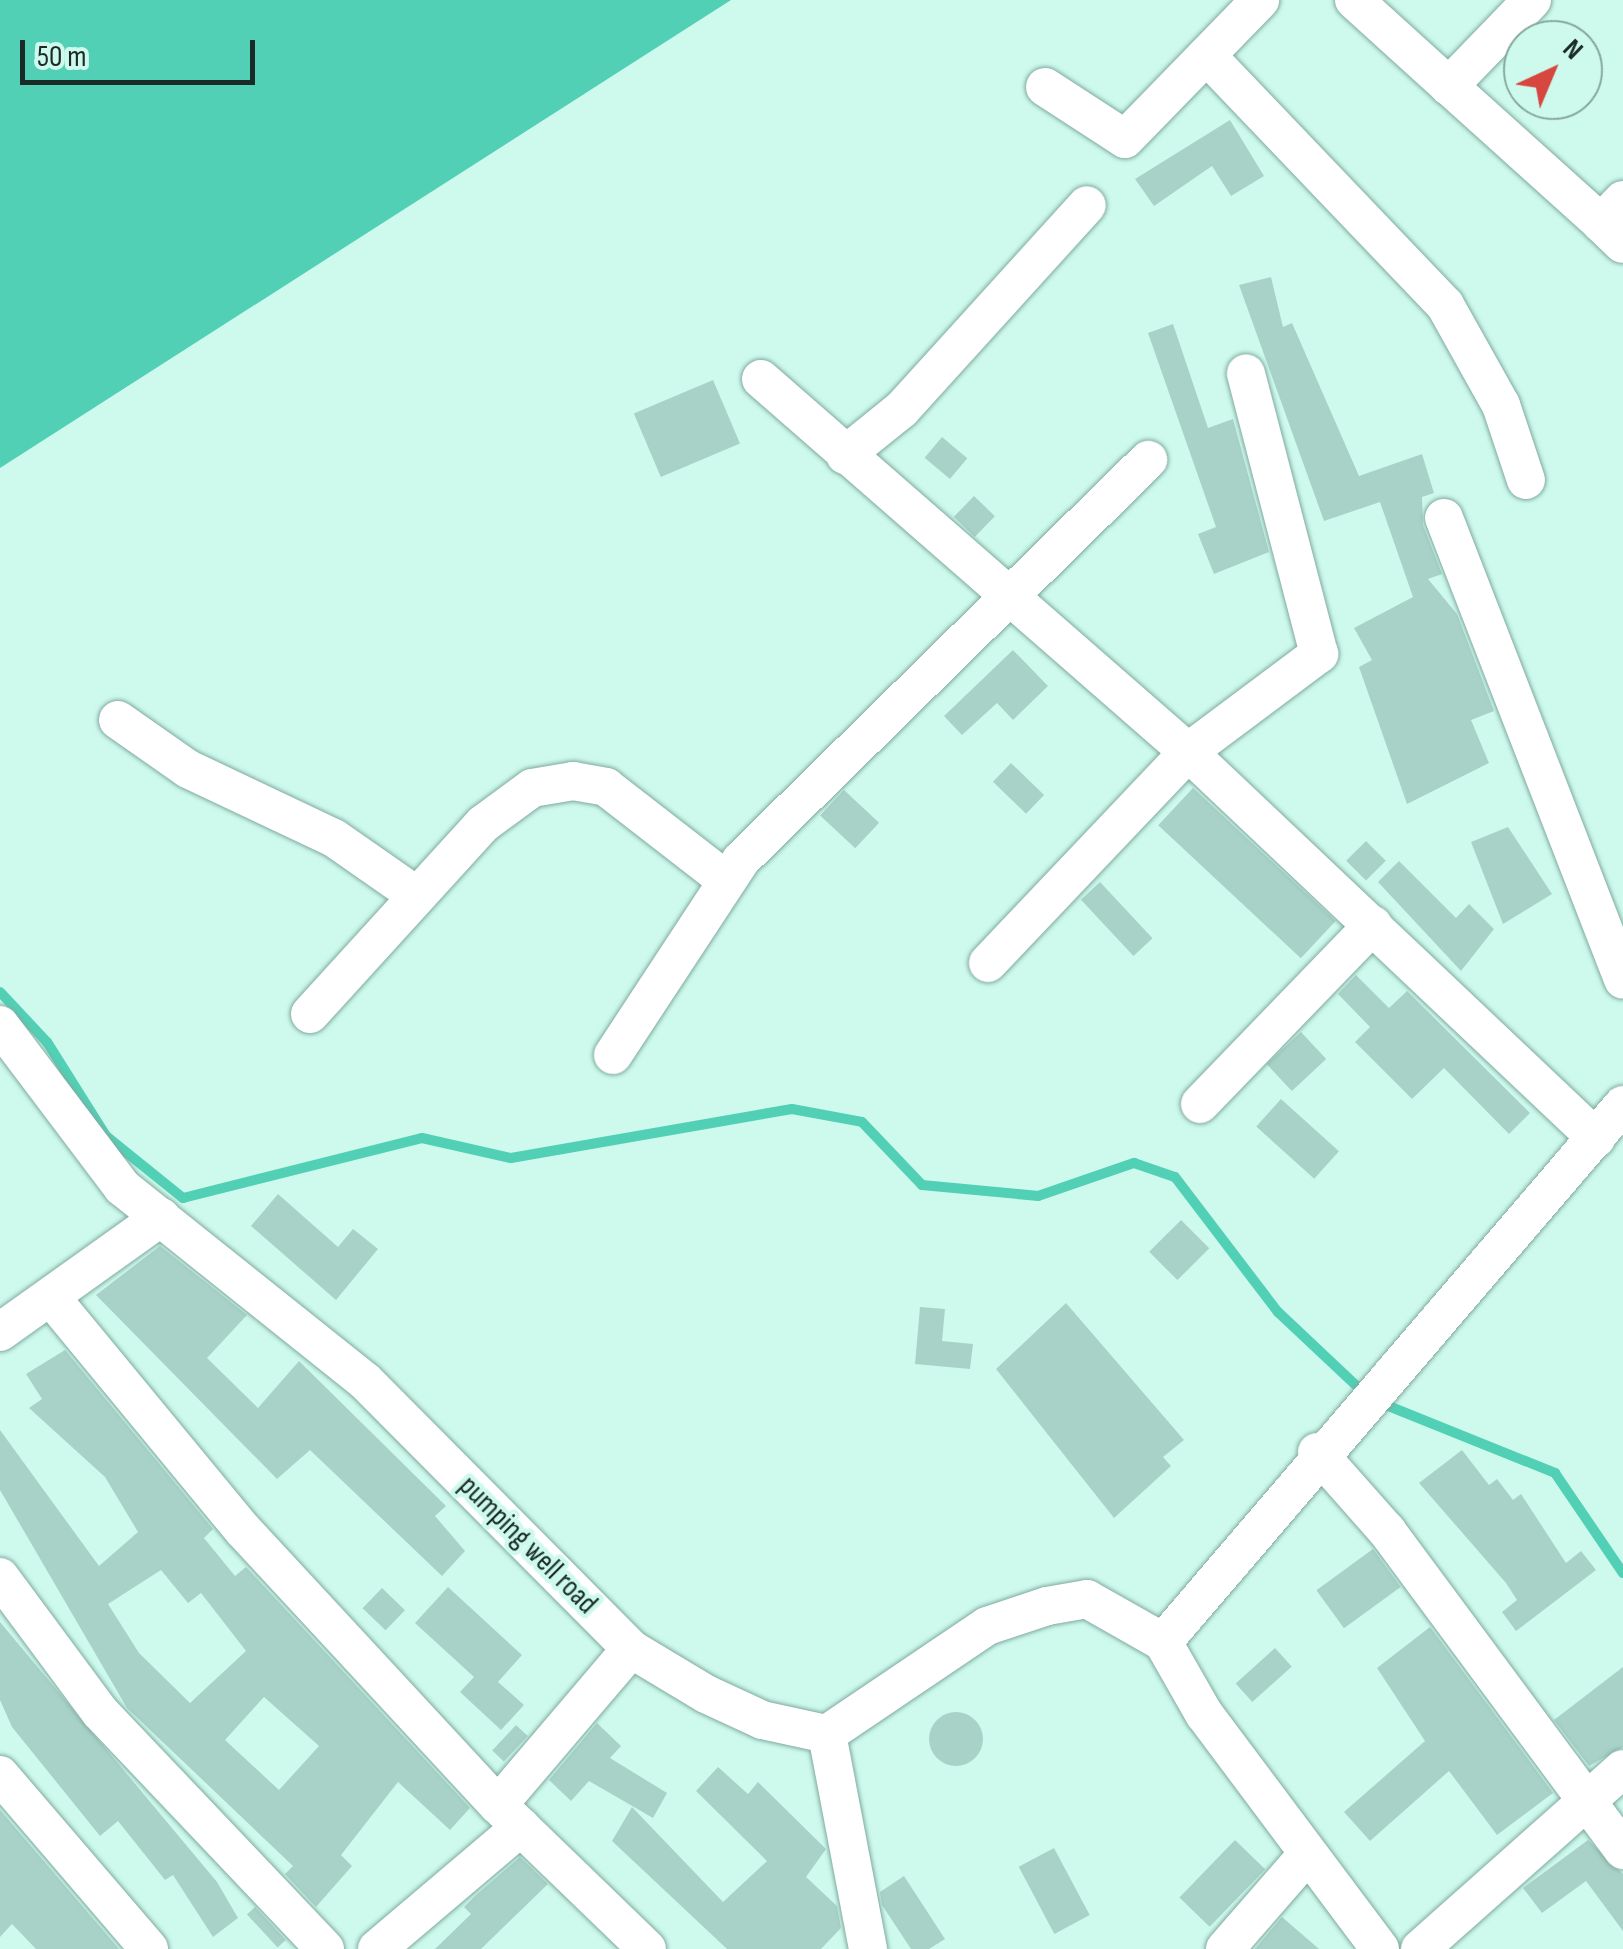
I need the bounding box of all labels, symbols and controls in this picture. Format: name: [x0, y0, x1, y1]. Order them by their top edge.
scale bar: [25, 20, 260, 82]
north arrow: [1503, 20, 1603, 120]
text: N: [1556, 32, 1590, 67]
text: 50 m: [37, 39, 86, 75]
street label: pumping well road: [451, 1468, 605, 1622]

